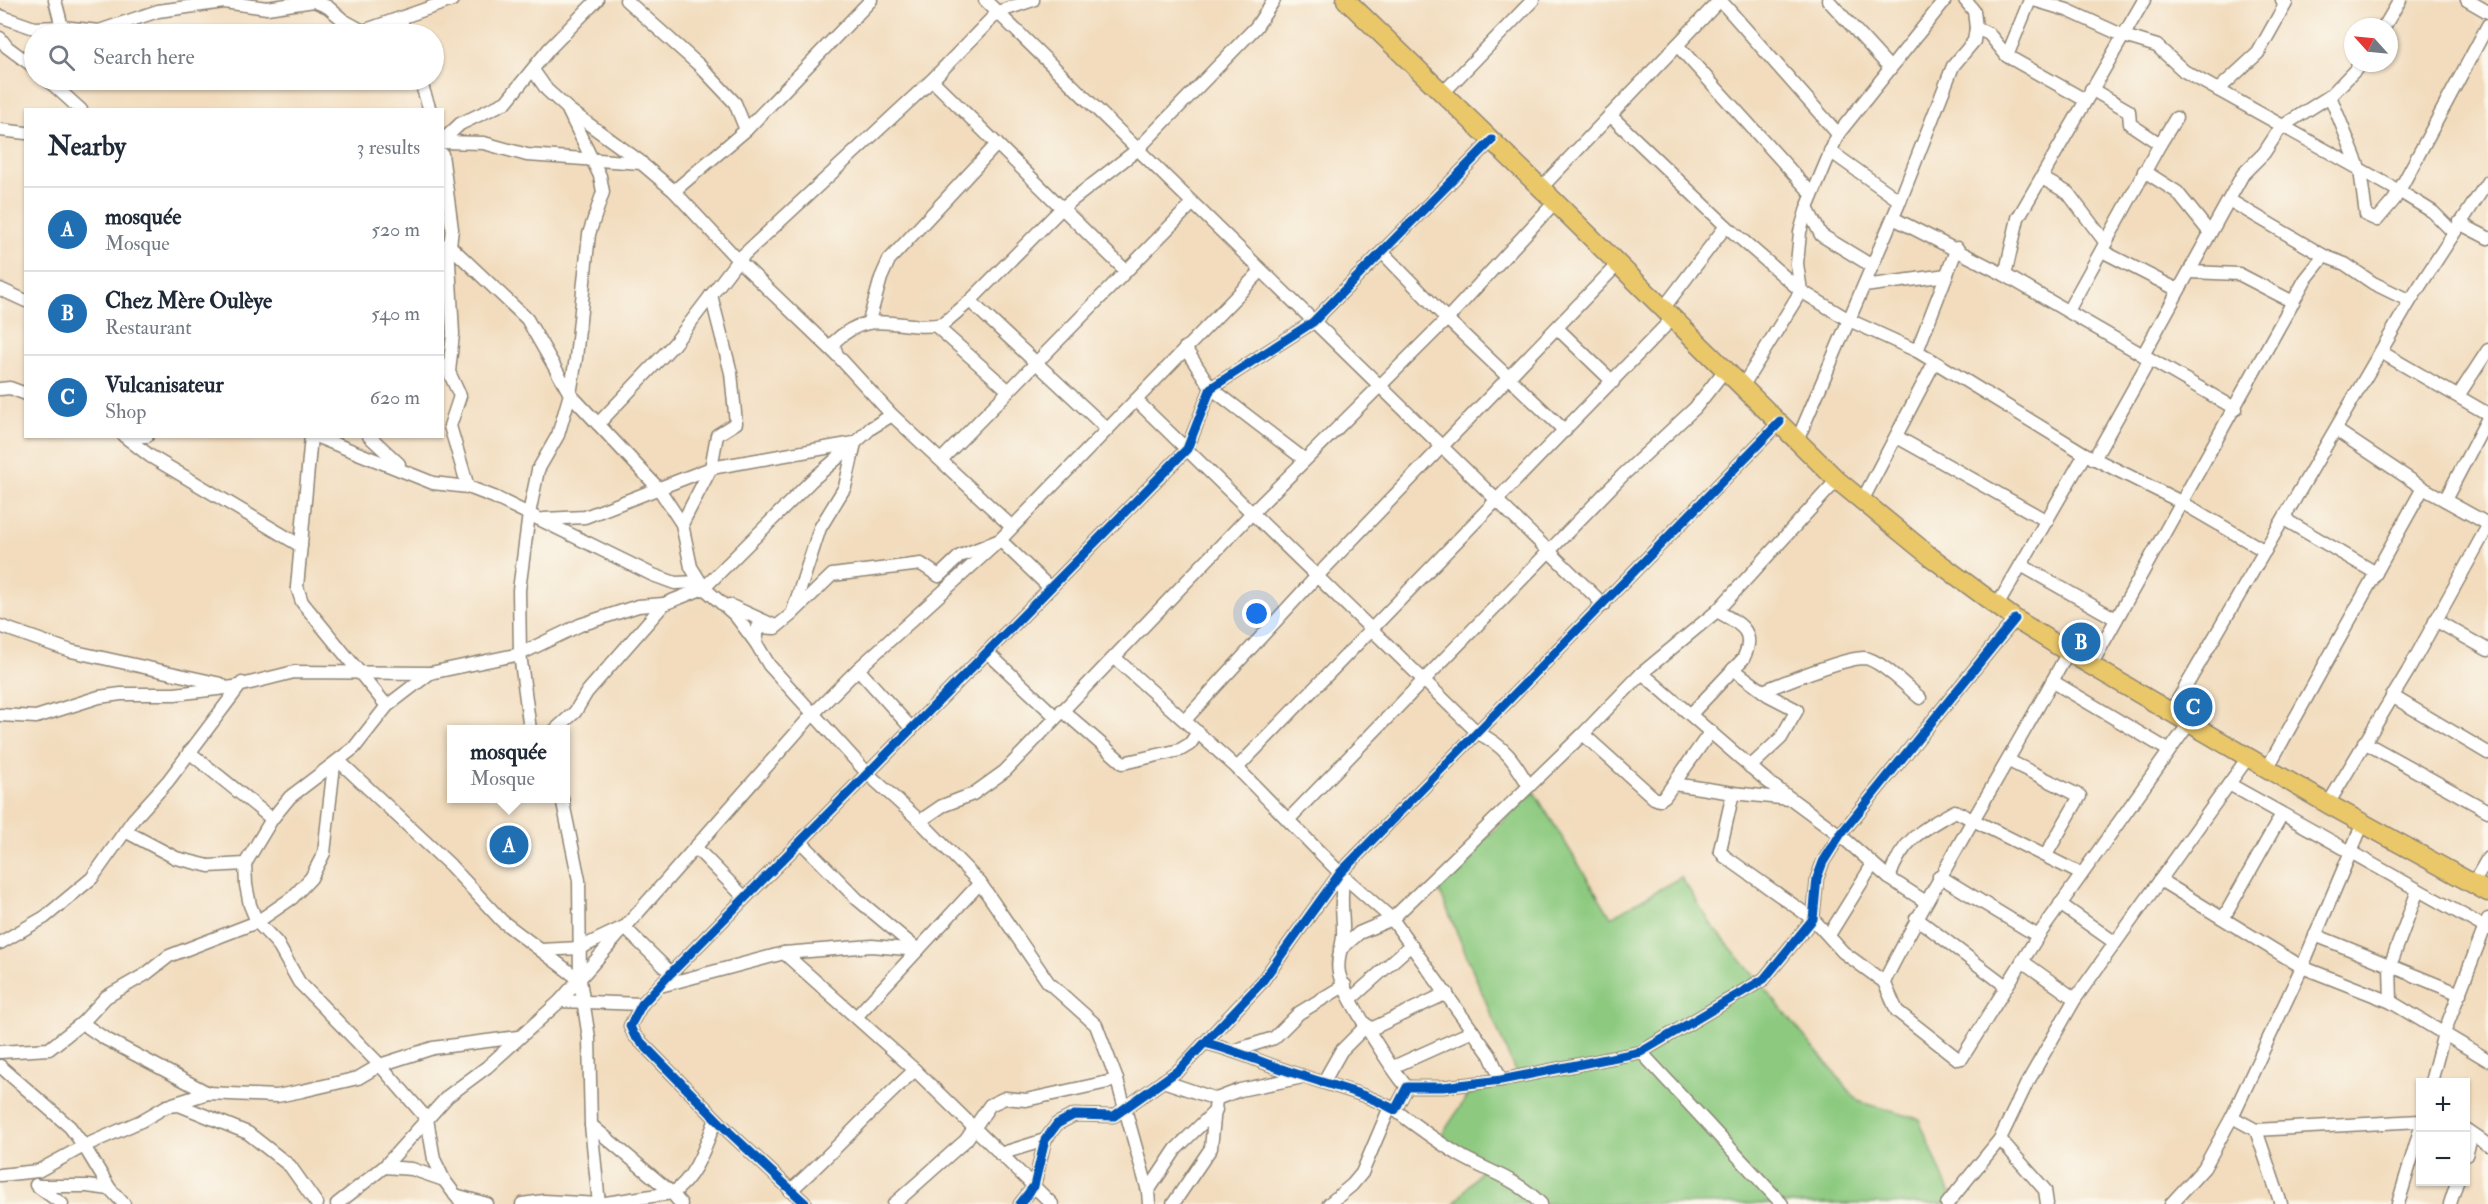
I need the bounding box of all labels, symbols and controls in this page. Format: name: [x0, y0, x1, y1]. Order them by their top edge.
north arrow: [2344, 18, 2398, 72]
search box: [24, 24, 444, 90]
icon: search: [45, 41, 78, 74]
text: Search here: [93, 43, 195, 71]
text: Nearby: [48, 131, 126, 163]
text: 3 results: [357, 135, 420, 160]
text: mosquée: [105, 203, 181, 231]
text: A: [61, 217, 74, 242]
text: 520 m: [371, 217, 420, 242]
text: Mosque: [105, 231, 170, 256]
text: Chez Mère Oulèye: [105, 287, 272, 315]
text: B: [61, 301, 74, 326]
text: 540 m: [371, 301, 420, 326]
text: Restaurant: [105, 315, 192, 340]
text: Vulcanisateur: [105, 371, 224, 399]
text: C: [60, 385, 75, 410]
text: 620 m: [370, 385, 420, 410]
text: Shop: [105, 399, 146, 424]
your location: [1242, 599, 1271, 628]
pin: B: [2062, 620, 2100, 664]
pin: C: [2174, 684, 2212, 730]
popup: [447, 725, 570, 803]
text: mosquée: [470, 738, 547, 766]
text: Mosque: [470, 766, 535, 791]
pin: A: [490, 822, 528, 868]
map controls: [2416, 1078, 2470, 1186]
button: +: [2416, 1078, 2470, 1132]
button: −: [2416, 1132, 2470, 1186]

